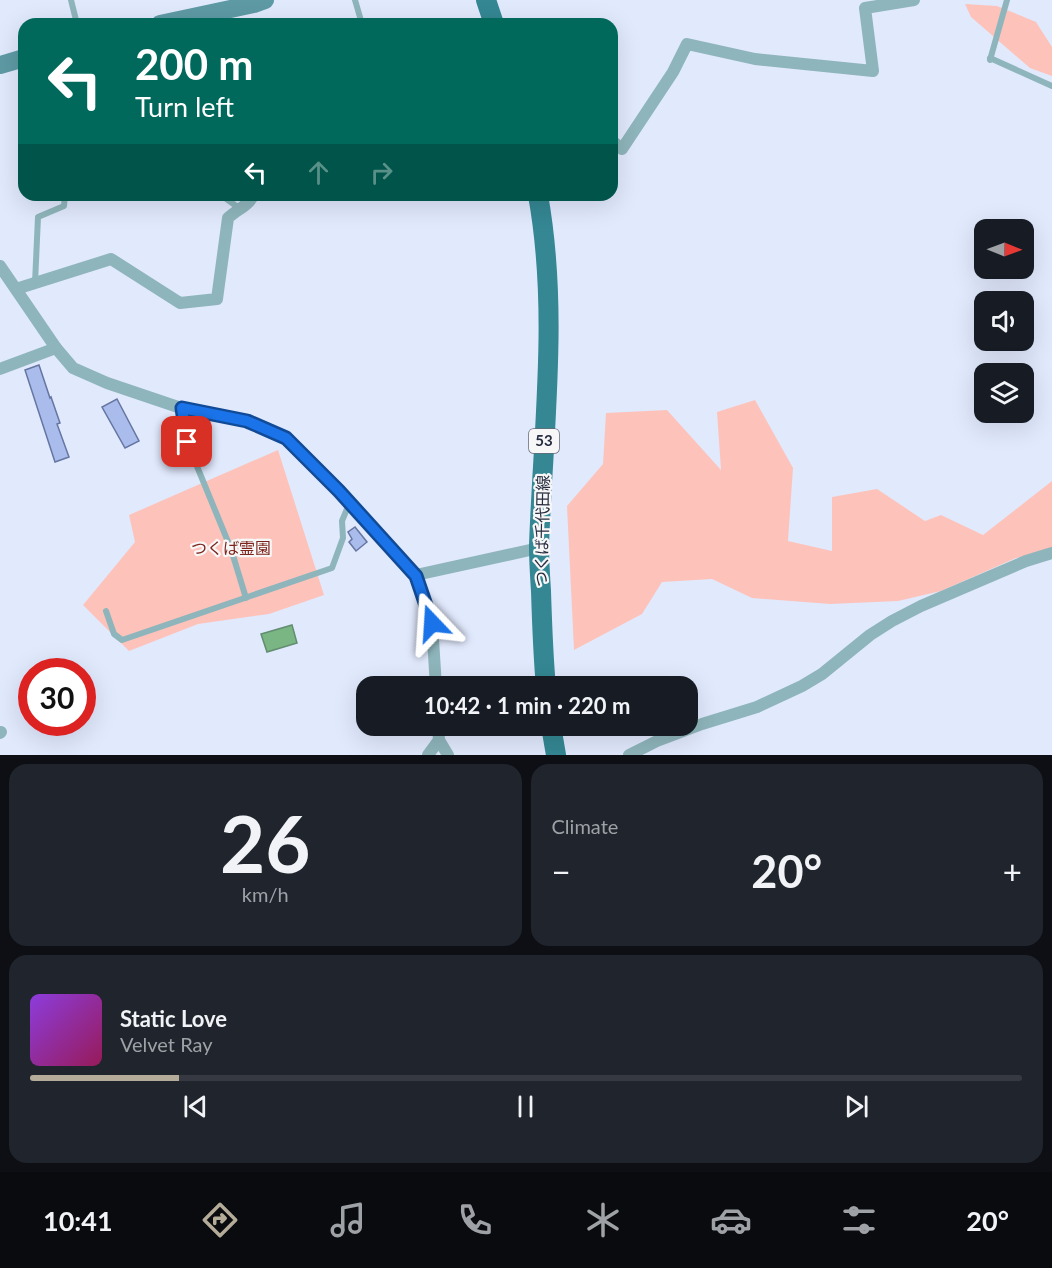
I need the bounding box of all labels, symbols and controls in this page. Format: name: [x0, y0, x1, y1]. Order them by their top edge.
text: 200 m: [135, 39, 253, 89]
icon: left: [36, 42, 114, 120]
text: Turn left: [135, 90, 234, 123]
icon: left: [239, 156, 272, 189]
icon: ahead: [302, 156, 335, 189]
icon: right: [365, 156, 398, 189]
north arrow: [974, 219, 1034, 279]
map controls: [974, 219, 1034, 423]
button: sound: [974, 291, 1034, 351]
button: layers: [974, 363, 1034, 423]
pin: [161, 416, 212, 467]
icon: arrive: [170, 425, 203, 458]
road number: 53: [529, 429, 559, 453]
street label: つくば千代田線: [531, 475, 552, 587]
park label: つくば霊園: [191, 538, 271, 557]
position arrow: [400, 591, 464, 655]
speed limit sign: 30: [18, 658, 96, 736]
text: 10:42 · 1 min · 220 m: [424, 692, 630, 719]
text: 26: [220, 796, 310, 890]
text: Climate: [552, 814, 618, 838]
text: 20°: [751, 844, 822, 898]
text: −: [552, 851, 571, 891]
text: +: [1003, 851, 1022, 891]
text: km/h: [242, 882, 289, 906]
text: Static Love: [120, 1005, 227, 1032]
text: Velvet Ray: [120, 1032, 213, 1056]
icon: previous: [179, 1090, 212, 1123]
icon: pause: [509, 1090, 542, 1123]
icon: next: [840, 1090, 873, 1123]
icon: directions: [199, 1199, 241, 1241]
icon: music: [327, 1199, 369, 1241]
icon: phone: [454, 1199, 496, 1241]
icon: climate: [582, 1199, 624, 1241]
icon: car: [710, 1199, 752, 1241]
icon: filters: [838, 1199, 880, 1241]
text: 10:41: [43, 1204, 113, 1237]
text: 20°: [966, 1204, 1009, 1237]

